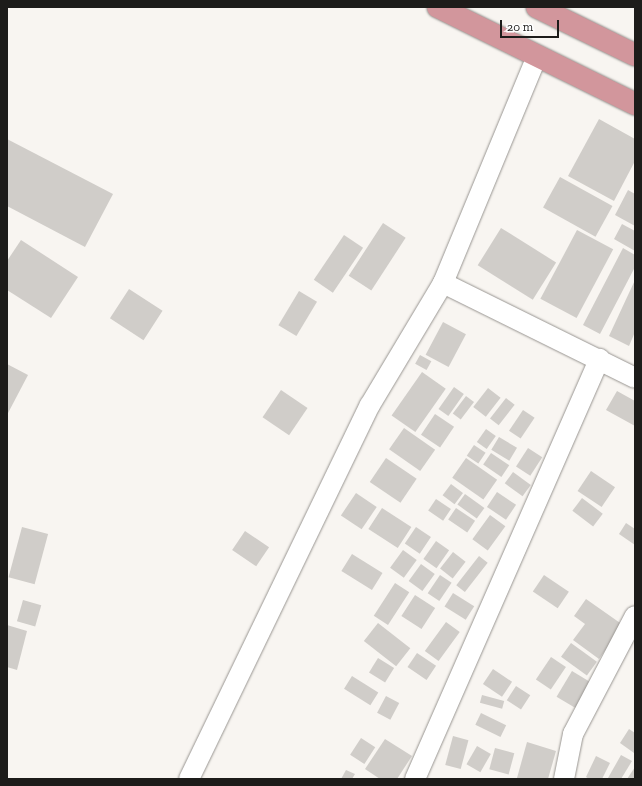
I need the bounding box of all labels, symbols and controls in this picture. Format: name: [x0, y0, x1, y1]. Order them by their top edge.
scale bar: [502, 12, 561, 38]
text: 20 m: [507, 20, 533, 34]

